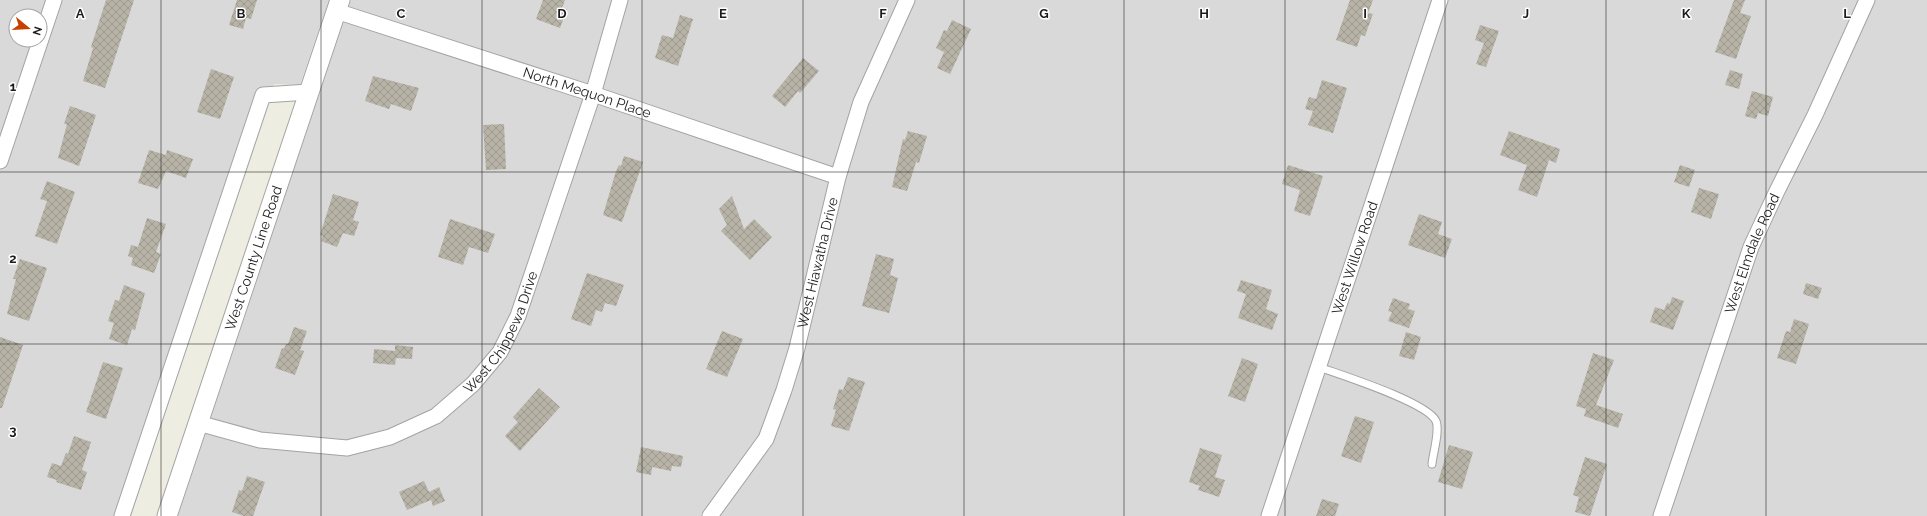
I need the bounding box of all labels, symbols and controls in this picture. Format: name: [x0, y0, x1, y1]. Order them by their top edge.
text: A: [76, 6, 85, 21]
text: B: [237, 6, 246, 21]
text: C: [397, 6, 406, 21]
text: D: [557, 6, 567, 21]
text: E: [719, 6, 727, 21]
text: F: [879, 6, 887, 21]
text: G: [1039, 6, 1049, 21]
text: H: [1199, 6, 1209, 21]
text: I: [1363, 6, 1367, 21]
text: J: [1523, 6, 1529, 21]
text: K: [1682, 6, 1691, 21]
text: L: [1843, 6, 1851, 21]
north arrow: [8, 8, 48, 48]
text: N: [30, 25, 45, 37]
street label: North Mequon Place: [521, 64, 653, 121]
text: 1: [10, 79, 17, 94]
street label: West County Line Road: [222, 184, 285, 333]
street label: West Elmdale Road: [1721, 191, 1783, 315]
street label: West Hiawatha Drive: [794, 196, 841, 330]
street label: West Willow Road: [1328, 199, 1381, 316]
text: 2: [9, 251, 17, 266]
street label: West Chippewa Drive: [460, 269, 541, 397]
text: 3: [9, 423, 17, 438]

